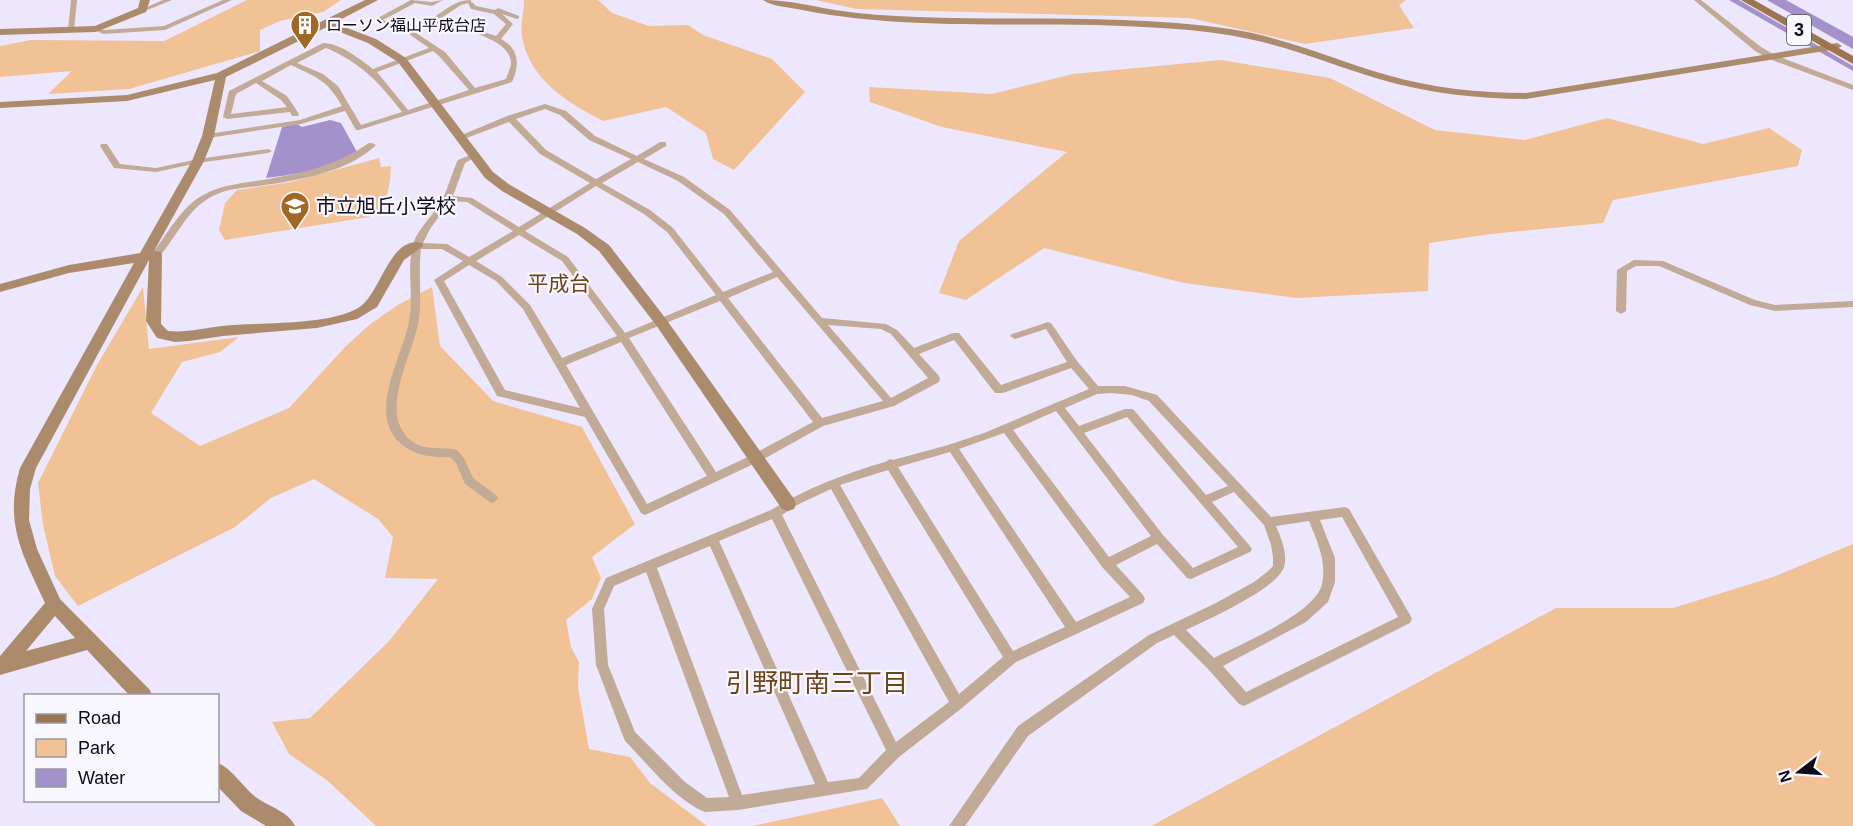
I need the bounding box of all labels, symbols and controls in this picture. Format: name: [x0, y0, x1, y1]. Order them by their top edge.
building icon: ローソン福山平成台店: [289, 9, 321, 51]
road number: 3: [1787, 15, 1811, 45]
place label: ローソン福山平成台店: [326, 17, 486, 34]
school or university icon: 市立旭丘小学校: [279, 190, 311, 232]
place label: 市立旭丘小学校: [316, 195, 456, 217]
district label: 平成台: [528, 272, 591, 295]
district label: 引野町南三丁目: [726, 668, 908, 698]
legend: [24, 694, 219, 802]
text: Road: [78, 708, 121, 728]
text: Park: [78, 738, 116, 758]
north arrow: [1769, 742, 1829, 802]
text: Water: [78, 768, 125, 788]
text: N: [1775, 768, 1795, 784]

